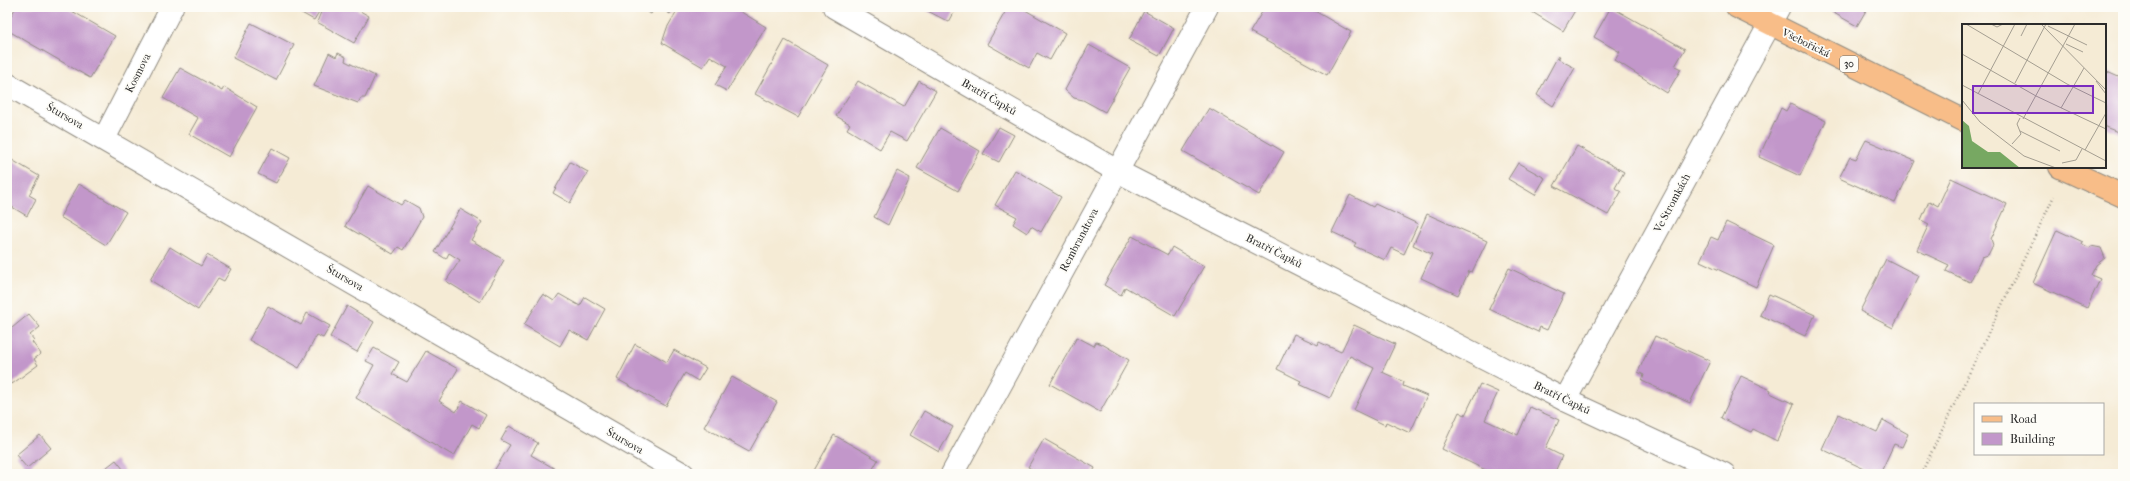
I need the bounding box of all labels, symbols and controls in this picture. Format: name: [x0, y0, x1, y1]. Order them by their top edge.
inset map: [1962, 24, 2106, 168]
street label: Všebořická: [1779, 25, 1833, 61]
street label: Kosmova: [123, 50, 154, 95]
road number: 30: [1840, 56, 1858, 72]
street label: Bratří Čapků: [959, 76, 1019, 118]
street label: Štursova: [44, 100, 87, 132]
street label: Ve Stromkách: [1651, 171, 1693, 236]
street label: Rembrandtova: [1057, 205, 1102, 274]
street label: Bratří Čapků: [1244, 231, 1305, 271]
street label: Štursova: [324, 262, 367, 294]
street label: Bratří Čapků: [1532, 379, 1593, 418]
legend: [1974, 403, 2104, 455]
text: Road: [2010, 412, 2037, 426]
street label: Štursova: [604, 425, 647, 457]
text: Building: [2010, 432, 2055, 446]

